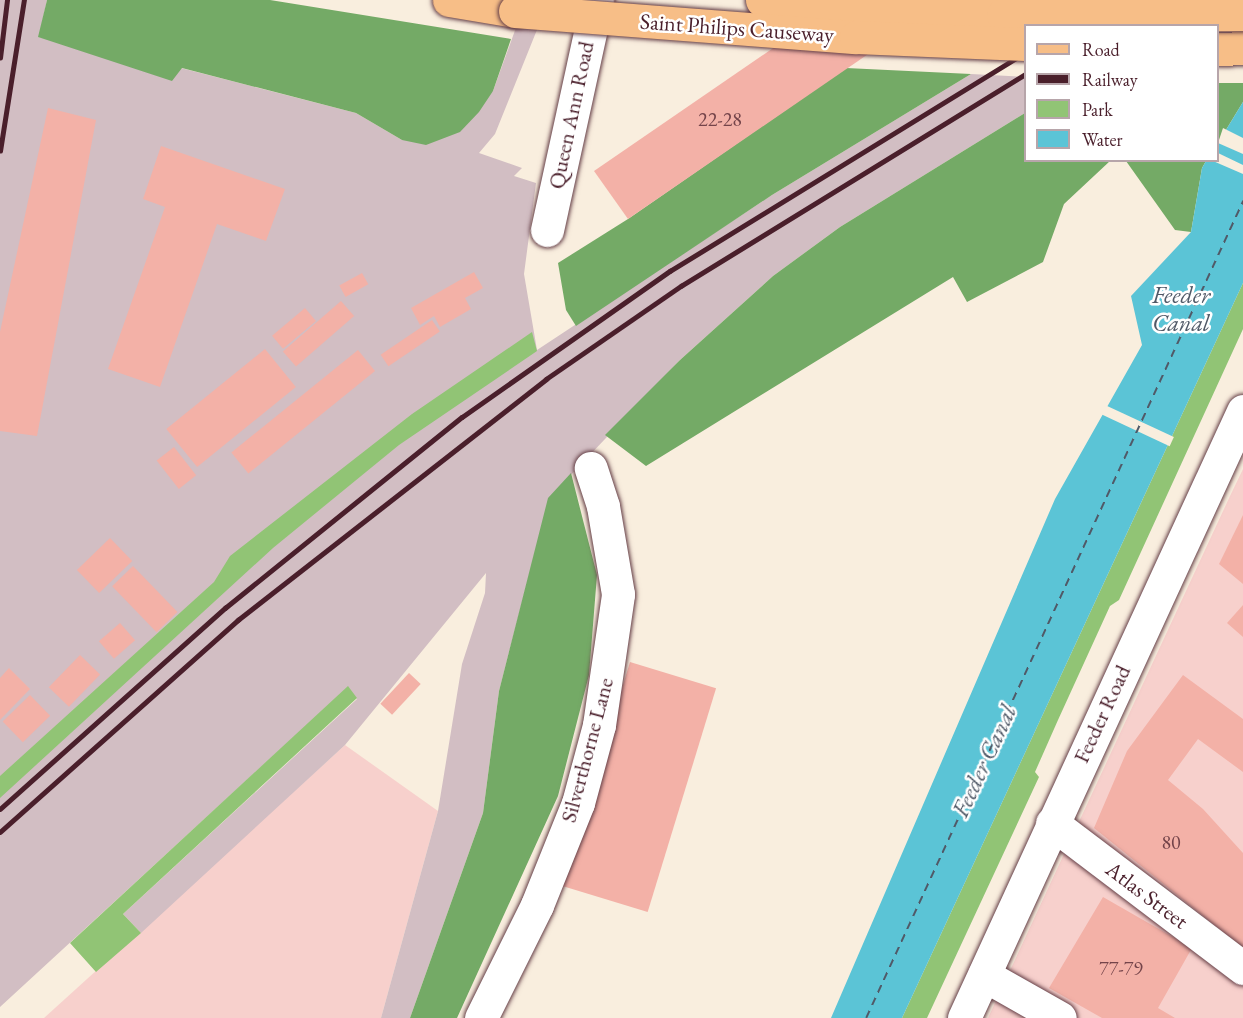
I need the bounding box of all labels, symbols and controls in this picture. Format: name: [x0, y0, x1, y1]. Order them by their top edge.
street label: Saint Philips Causeway: [639, 8, 835, 48]
legend: [1024, 24, 1219, 162]
text: Road: [1082, 38, 1120, 61]
street label: Queen Ann Road: [542, 39, 600, 191]
text: Railway: [1082, 68, 1138, 91]
text: Park: [1082, 98, 1113, 121]
house number: 22-28: [698, 107, 742, 131]
text: Water: [1082, 128, 1123, 151]
water label: Feeder Canal: [1152, 281, 1210, 337]
street label: Feeder Road: [1068, 661, 1136, 767]
street label: Silverthorne Lane: [555, 675, 619, 825]
water label: Feeder Canal: [946, 700, 1022, 822]
house number: 80: [1161, 830, 1181, 854]
street label: Atlas Street: [1101, 856, 1193, 934]
house number: 77-79: [1099, 956, 1143, 980]

